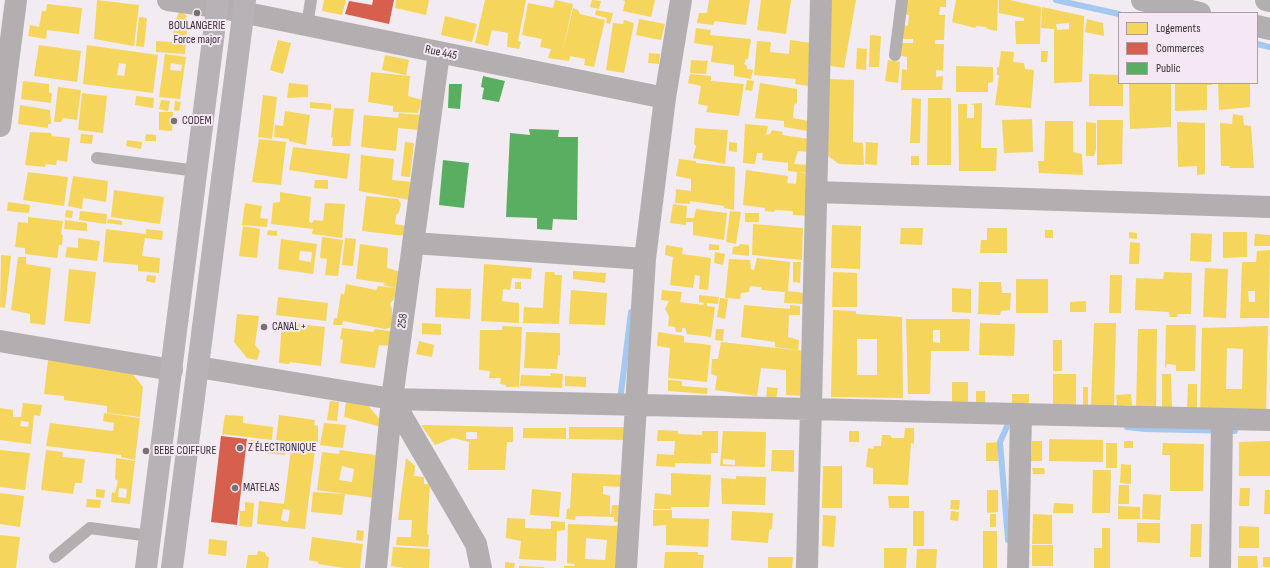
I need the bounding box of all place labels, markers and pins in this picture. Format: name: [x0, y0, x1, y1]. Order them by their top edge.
marker: BOULANGERIE Force major: [192, 8, 202, 18]
place label: BOULANGERIE Force major: [169, 19, 225, 47]
place label: CODEM: [182, 114, 212, 128]
marker: CODEM: [169, 116, 179, 126]
place label: CANAL +: [272, 320, 306, 334]
marker: CANAL +: [259, 322, 269, 332]
place label: Z ÉLECTRONIQUE: [248, 441, 316, 455]
marker: Z ÉLECTRONIQUE: [235, 443, 245, 453]
place label: BEBE COIFFURE: [154, 444, 216, 458]
marker: BEBE COIFFURE: [141, 446, 151, 456]
place label: MATELAS: [243, 481, 279, 495]
marker: MATELAS: [230, 483, 240, 493]

